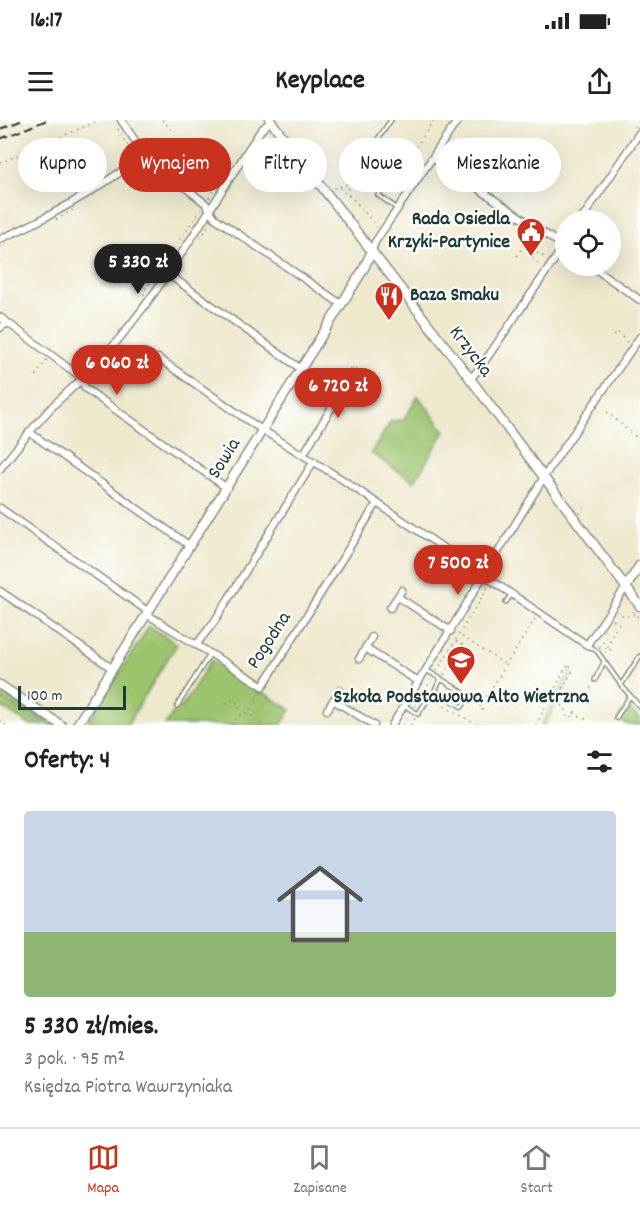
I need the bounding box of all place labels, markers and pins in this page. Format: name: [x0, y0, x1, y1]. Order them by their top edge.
place label: Rada Osiedla Krzyki-Partynice: [388, 206, 511, 257]
public building icon: Rada Osiedla Krzyki-Partynice: [515, 216, 547, 258]
pin: 5 330 zł: [76, 244, 200, 295]
restaurant icon: Baza Smaku: [373, 280, 405, 322]
place label: Baza Smaku: [410, 282, 499, 310]
pin: 6 060 zł: [55, 345, 179, 396]
pin: 6 720 zł: [276, 368, 400, 419]
pin: 7 500 zł: [396, 545, 520, 596]
school or university icon: Szkoła Podstawowa Alto Wietrzna: [445, 644, 477, 686]
place label: Szkoła Podstawowa Alto Wietrzna: [333, 684, 589, 712]

